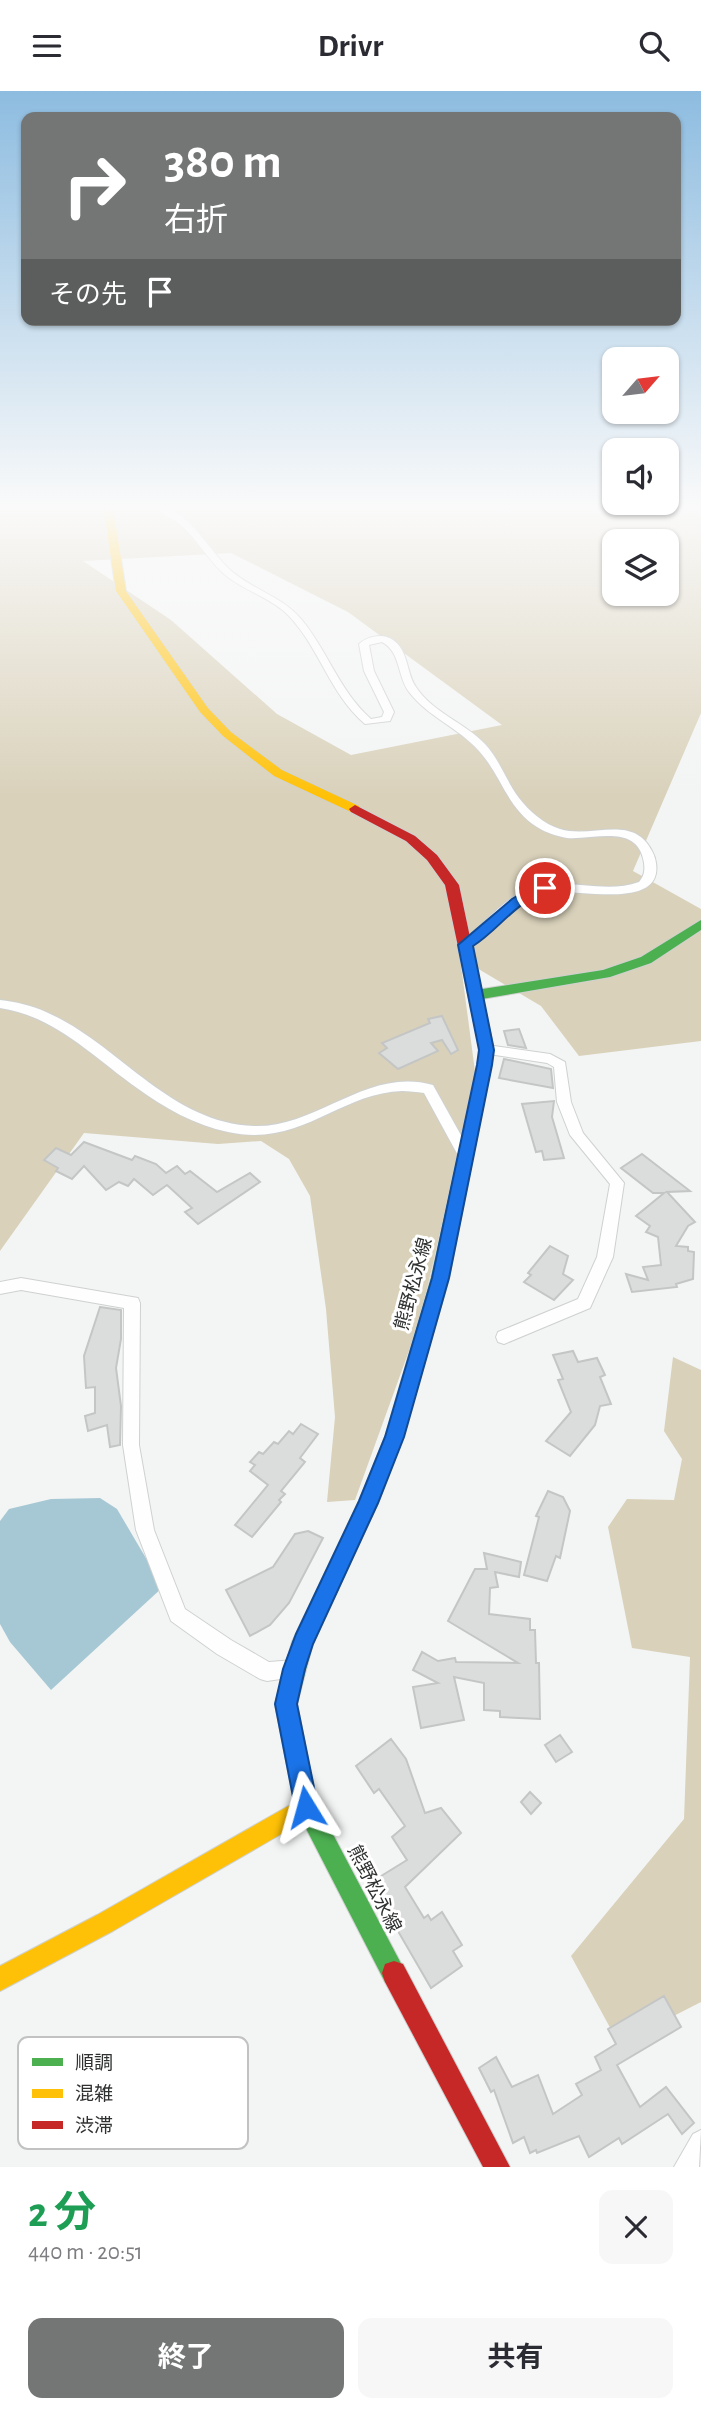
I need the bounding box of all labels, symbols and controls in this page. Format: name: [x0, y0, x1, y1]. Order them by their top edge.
icon: menu: [28, 27, 66, 65]
icon: search: [635, 27, 673, 65]
text: Drivr: [318, 30, 383, 62]
text: 380 m: [164, 138, 282, 187]
icon: right: [49, 140, 140, 231]
text: 右折: [164, 204, 228, 236]
icon: arrive: [141, 273, 179, 311]
text: その先: [49, 282, 127, 308]
north arrow: [602, 347, 679, 423]
map controls: [602, 347, 679, 606]
button: sound: [602, 438, 679, 515]
button: layers: [602, 529, 679, 606]
pin: [515, 858, 575, 918]
icon: arrive: [526, 869, 564, 907]
street label: 熊野松永線: [391, 1235, 435, 1332]
position arrow: [269, 1770, 343, 1844]
street label: 熊野松永線: [344, 1841, 406, 1936]
legend: [18, 2037, 248, 2149]
text: 順調: [75, 2053, 113, 2073]
text: 混雑: [75, 2083, 113, 2104]
text: 渋滞: [75, 2115, 113, 2136]
button: close: [599, 2190, 673, 2264]
text: 2 分: [28, 2192, 96, 2234]
text: 440 m · 20:51: [28, 2241, 143, 2264]
button: 終了: [28, 2318, 344, 2398]
button: 共有: [358, 2318, 673, 2398]

